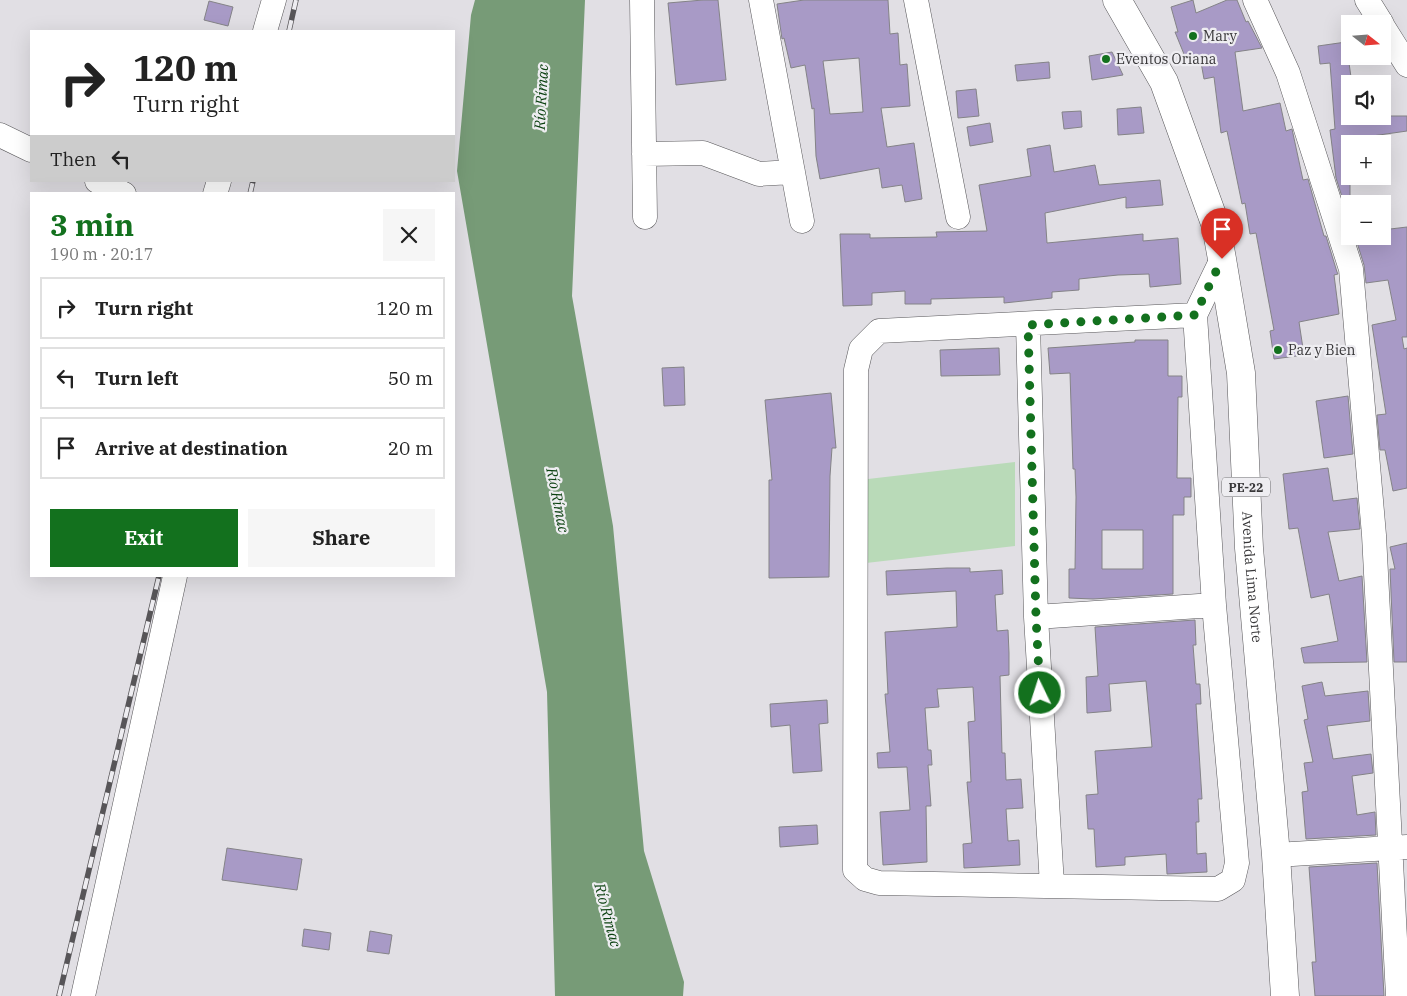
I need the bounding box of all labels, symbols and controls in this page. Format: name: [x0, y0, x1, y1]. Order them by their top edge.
north arrow: [1341, 15, 1391, 65]
map controls: [1341, 15, 1391, 245]
place label: Mary: [1203, 27, 1237, 45]
marker: Mary: [1187, 30, 1199, 42]
text: 120 m: [133, 45, 238, 91]
icon: right: [50, 50, 115, 115]
place label: Eventos Oriana: [1116, 50, 1217, 68]
marker: Eventos Oriana: [1100, 53, 1112, 65]
water label: Río Rímac: [530, 63, 552, 131]
button: sound: [1341, 75, 1391, 125]
text: Turn right: [133, 89, 240, 118]
button: +: [1341, 135, 1391, 185]
icon: left: [107, 145, 135, 173]
text: Then: [50, 147, 97, 171]
button: −: [1341, 195, 1391, 245]
text: 3 min: [50, 205, 134, 244]
pin: [1201, 208, 1243, 259]
button: close: [383, 209, 435, 261]
icon: arrive: [1208, 215, 1236, 243]
text: 190 m · 20:17: [50, 244, 153, 264]
icon: right: [52, 294, 80, 322]
text: Turn right: [95, 296, 193, 320]
text: 120 m: [376, 296, 433, 320]
place label: Paz y Bien: [1288, 341, 1356, 359]
marker: Paz y Bien: [1272, 344, 1284, 356]
icon: left: [52, 364, 80, 392]
text: Turn left: [95, 366, 178, 390]
text: 50 m: [388, 366, 433, 390]
icon: arrive: [52, 434, 80, 462]
text: Arrive at destination: [95, 436, 288, 460]
text: 20 m: [388, 436, 433, 460]
water label: Río Rímac: [542, 465, 574, 535]
road number: PE-22: [1222, 478, 1270, 497]
button: Exit: [50, 509, 238, 567]
button: Share: [248, 509, 435, 567]
street label: Avenida Lima Norte: [1238, 511, 1266, 643]
position arrow: [1013, 666, 1065, 718]
water label: Río Rímac: [590, 880, 626, 950]

